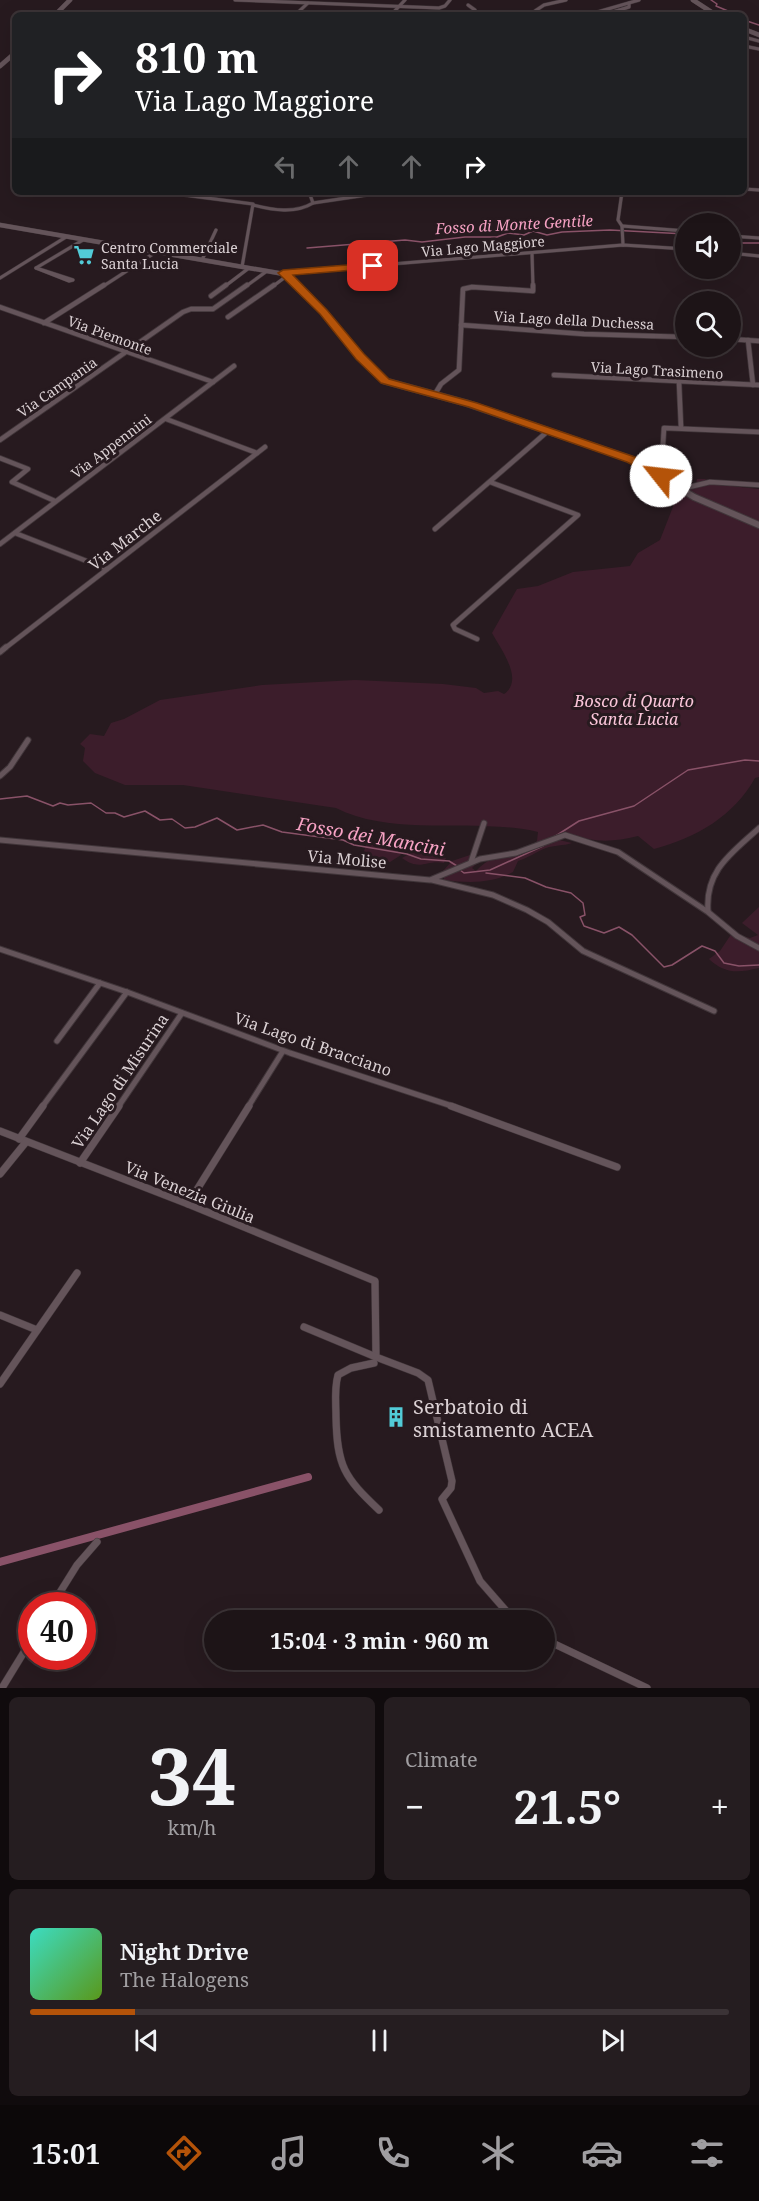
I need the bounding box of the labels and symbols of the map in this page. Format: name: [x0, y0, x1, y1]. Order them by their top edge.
water label: Fosso di Monte Gentile: [434, 210, 594, 238]
street label: Via Lago Maggiore: [420, 231, 546, 261]
place label: Centro Commerciale Santa Lucia: [101, 238, 238, 273]
pin: [347, 240, 398, 291]
supermarket icon: Centro Commerciale Santa Lucia: [72, 243, 96, 267]
street label: Via Lago della Duchessa: [493, 306, 655, 334]
street label: Via Piemonte: [65, 311, 155, 359]
street label: Via Campania: [13, 352, 101, 421]
street label: Via Lago Trasimeno: [590, 357, 724, 383]
street label: Via Appennini: [67, 409, 155, 482]
position arrow: [629, 444, 693, 508]
street label: Via Marche: [84, 504, 166, 576]
park label: Bosco di Quarto Santa Lucia: [573, 690, 694, 730]
water label: Fosso dei Mancini: [294, 811, 447, 861]
street label: Via Molise: [307, 845, 387, 873]
street label: Via Lago di Bracciano: [231, 1007, 395, 1081]
street label: Via Lago di Misurina: [67, 1009, 173, 1153]
street label: Via Venezia Giulia: [122, 1156, 258, 1228]
place label: Serbatoio di smistamento ACEA: [413, 1393, 594, 1443]
building icon: Serbatoio di smistamento ACEA: [384, 1405, 408, 1429]
speed limit sign: 40: [18, 1592, 96, 1670]

